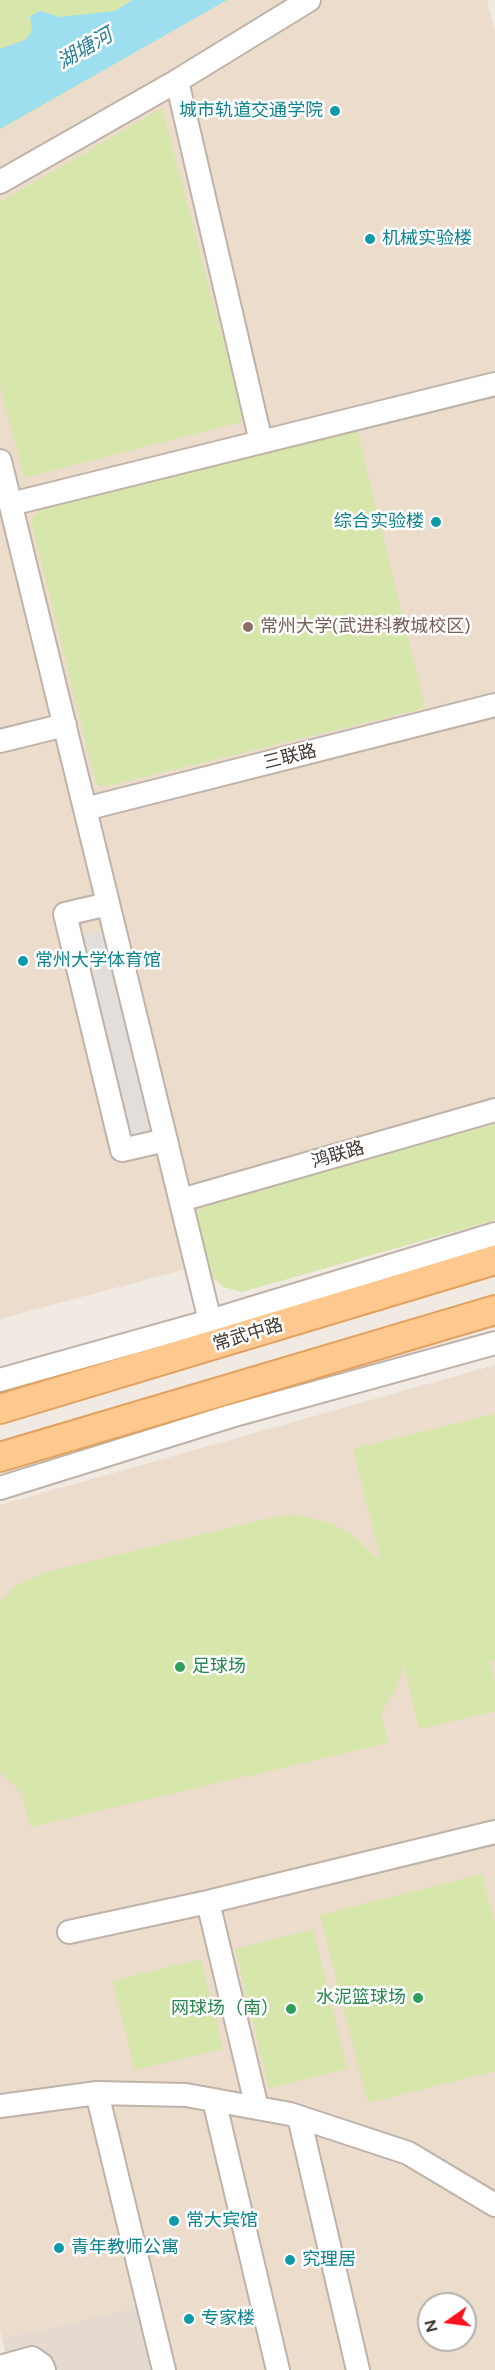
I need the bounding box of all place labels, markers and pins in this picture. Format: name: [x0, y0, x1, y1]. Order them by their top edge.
place label: 城市轨道交通学院: [179, 100, 323, 122]
marker: 城市轨道交通学院: [328, 104, 342, 118]
place label: 机械实验楼: [382, 228, 472, 250]
marker: 机械实验楼: [363, 232, 377, 246]
place label: 综合实验楼: [334, 511, 424, 533]
marker: 综合实验楼: [429, 515, 443, 529]
place label: 常州大学(武进科教城校区): [260, 616, 471, 638]
marker: 常州大学(武进科教城校区): [241, 620, 255, 634]
place label: 常州大学体育馆: [35, 950, 161, 972]
marker: 常州大学体育馆: [16, 954, 30, 968]
place label: 足球场: [192, 1656, 246, 1678]
marker: 足球场: [173, 1660, 187, 1674]
place label: 水泥篮球场: [316, 1987, 406, 2009]
marker: 水泥篮球场: [411, 1991, 425, 2005]
place label: 网球场（南）: [171, 1998, 279, 2020]
marker: 网球场（南）: [284, 2002, 298, 2016]
place label: 常大宾馆: [186, 2210, 258, 2232]
marker: 常大宾馆: [167, 2214, 181, 2228]
place label: 青年教师公寓: [71, 2237, 179, 2259]
marker: 青年教师公寓: [52, 2241, 66, 2255]
place label: 究理居: [302, 2249, 356, 2271]
marker: 究理居: [283, 2253, 297, 2267]
place label: 专家楼: [201, 2308, 255, 2330]
marker: 专家楼: [182, 2312, 196, 2326]

